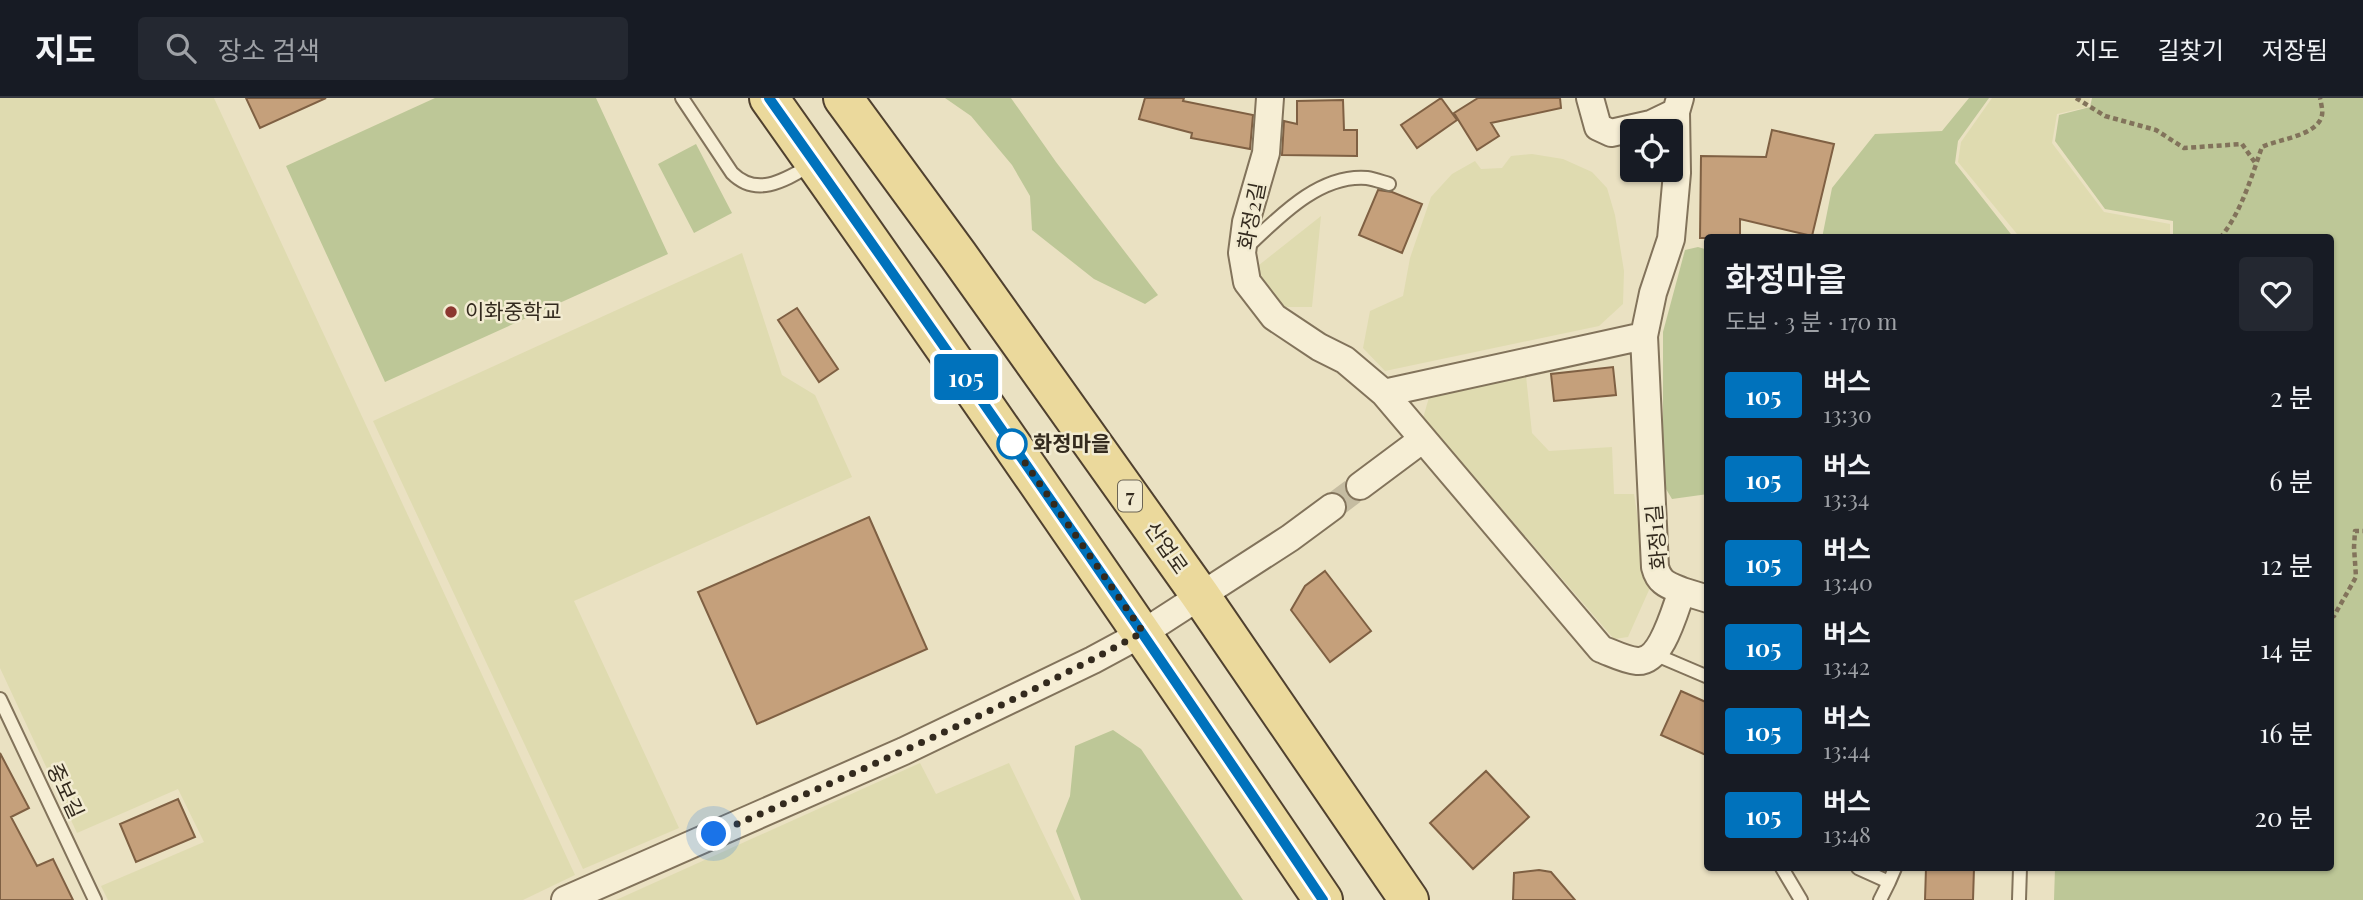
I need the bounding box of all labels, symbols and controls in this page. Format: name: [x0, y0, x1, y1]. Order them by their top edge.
search box: [138, 17, 628, 80]
text: 지도: [35, 26, 96, 70]
icon: search: [162, 29, 200, 67]
text: 장소 검색: [218, 32, 320, 67]
text: 지도: [2075, 33, 2120, 65]
text: 길찾기: [2158, 33, 2224, 65]
text: 저장됨: [2262, 33, 2328, 65]
map controls: [1620, 119, 1683, 182]
button: locate: [1620, 119, 1683, 182]
street label: 화정2길: [1230, 180, 1270, 252]
text: 화정마을: [1725, 255, 1846, 299]
button: heart: [2239, 257, 2313, 331]
place label: 이화중학교: [465, 296, 562, 324]
marker: 이화중학교: [443, 304, 459, 320]
text: 도보 · 3 분 · 170 m: [1725, 305, 1897, 336]
line badge: 105: [926, 354, 1006, 400]
text: 105: [948, 361, 984, 393]
text: 버스: [1823, 363, 1871, 398]
text: 105: [1746, 379, 1781, 411]
text: 2 분: [2270, 379, 2313, 414]
text: 13:30: [1823, 398, 1872, 429]
place label: 화정마을: [1033, 428, 1110, 456]
marker: 화정마을: [997, 429, 1027, 459]
text: 버스: [1823, 447, 1871, 482]
text: 105: [1746, 463, 1781, 495]
text: 6 분: [2269, 463, 2313, 498]
road number: 7: [1118, 480, 1142, 512]
text: 13:34: [1823, 482, 1869, 513]
street label: 화정1길: [1638, 503, 1672, 571]
street label: 산업로: [1140, 515, 1196, 579]
text: 버스: [1823, 531, 1871, 566]
text: 105: [1746, 547, 1781, 579]
text: 12 분: [2261, 547, 2313, 582]
text: 13:40: [1823, 566, 1873, 597]
text: 버스: [1823, 615, 1871, 650]
text: 105: [1746, 631, 1781, 663]
text: 14 분: [2260, 631, 2313, 666]
text: 13:42: [1823, 650, 1870, 681]
text: 버스: [1823, 699, 1871, 734]
text: 105: [1746, 715, 1781, 747]
text: 16 분: [2260, 715, 2313, 750]
text: 13:44: [1823, 734, 1870, 765]
street label: 중보길: [42, 758, 92, 822]
text: 버스: [1823, 783, 1871, 818]
text: 105: [1746, 799, 1781, 831]
text: 20 분: [2255, 799, 2313, 834]
your location: [696, 816, 731, 851]
text: 13:48: [1823, 818, 1871, 849]

